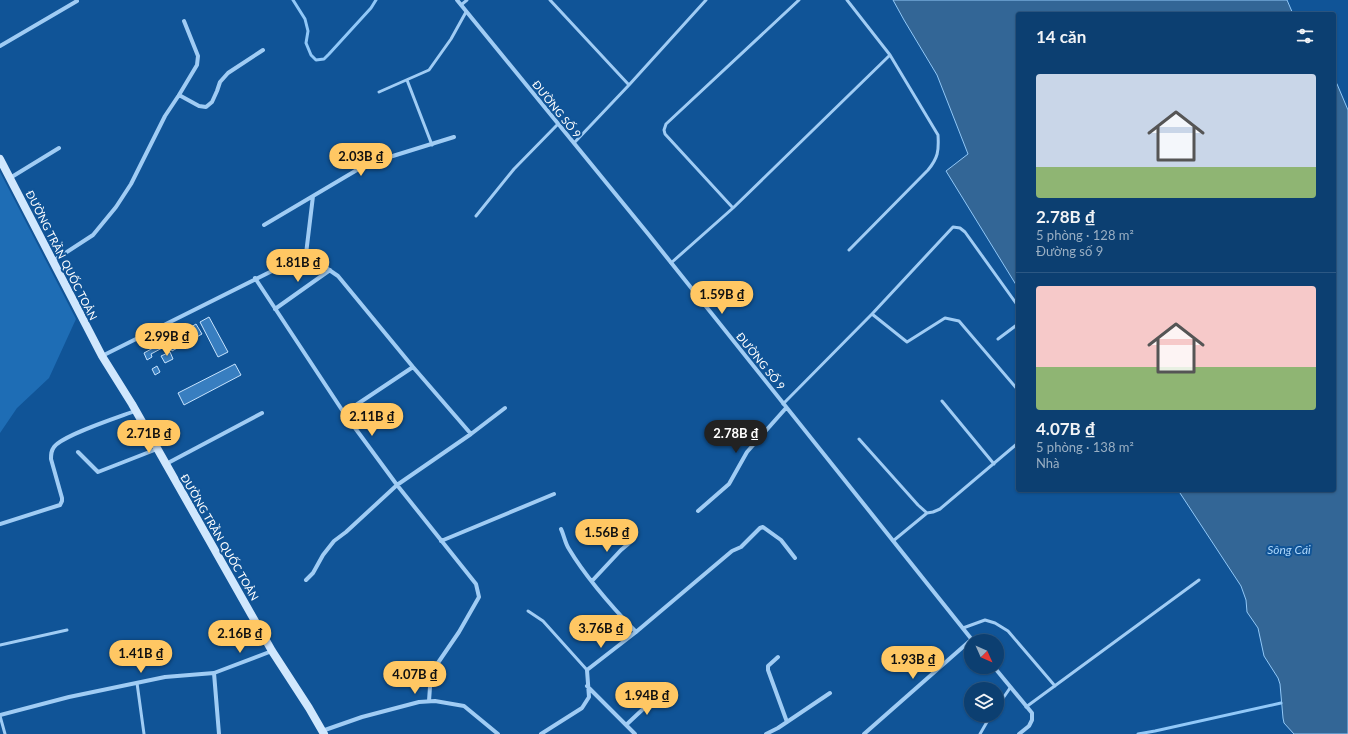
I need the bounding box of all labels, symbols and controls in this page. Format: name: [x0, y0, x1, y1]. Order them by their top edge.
icon: filters: [1294, 25, 1316, 47]
text: 14 căn: [1036, 26, 1086, 47]
street label: ĐƯỜNG SỐ 9: [530, 77, 585, 140]
icon: home: [1140, 100, 1212, 172]
pin: 2.03B ₫: [324, 143, 398, 177]
text: 2.03B ₫: [338, 148, 384, 164]
street label: ĐƯỜNG TRẦN QUỐC TOẢN: [24, 187, 101, 322]
text: 2.78B ₫: [1036, 206, 1095, 227]
text: 5 phòng · 128 m²: [1036, 227, 1134, 243]
text: Đường số 9: [1036, 243, 1103, 259]
pin: 1.81B ₫: [261, 249, 335, 283]
text: 1.81B ₫: [275, 254, 321, 270]
pin: 1.59B ₫: [685, 281, 759, 315]
text: 1.59B ₫: [699, 286, 745, 302]
icon: home: [1140, 312, 1212, 384]
pin: 2.99B ₫: [130, 323, 204, 357]
text: 2.99B ₫: [144, 328, 190, 344]
street label: ĐƯỜNG SỐ 9: [734, 329, 789, 392]
pin: 2.11B ₫: [335, 403, 409, 437]
text: 2.11B ₫: [349, 408, 395, 424]
text: 4.07B ₫: [1036, 418, 1095, 439]
pin: 2.71B ₫: [112, 420, 186, 454]
pin: 2.78B ₫: [699, 420, 773, 454]
text: 2.71B ₫: [126, 425, 172, 441]
text: 2.78B ₫: [713, 425, 759, 441]
text: 5 phòng · 138 m²: [1036, 439, 1134, 455]
text: Nhà: [1036, 455, 1060, 471]
street label: ĐƯỜNG TRẦN QUỐC TOẢN: [178, 471, 262, 603]
pin: 1.56B ₫: [570, 519, 644, 553]
text: 1.56B ₫: [584, 524, 630, 540]
water label: Sông Cái: [1267, 542, 1311, 557]
pin: 3.76B ₫: [564, 615, 638, 649]
pin: 2.16B ₫: [203, 620, 277, 654]
text: 3.76B ₫: [578, 620, 624, 636]
text: 2.16B ₫: [217, 625, 263, 641]
north arrow: [964, 634, 1004, 674]
map controls: [964, 634, 1004, 722]
pin: 1.41B ₫: [104, 640, 178, 674]
text: 1.41B ₫: [118, 645, 164, 661]
pin: 1.93B ₫: [876, 646, 950, 680]
text: 1.93B ₫: [890, 651, 936, 667]
pin: 4.07B ₫: [378, 661, 452, 695]
text: 4.07B ₫: [392, 666, 438, 682]
pin: 1.94B ₫: [610, 682, 684, 716]
button: layers: [964, 682, 1004, 722]
text: 1.94B ₫: [624, 687, 670, 703]

